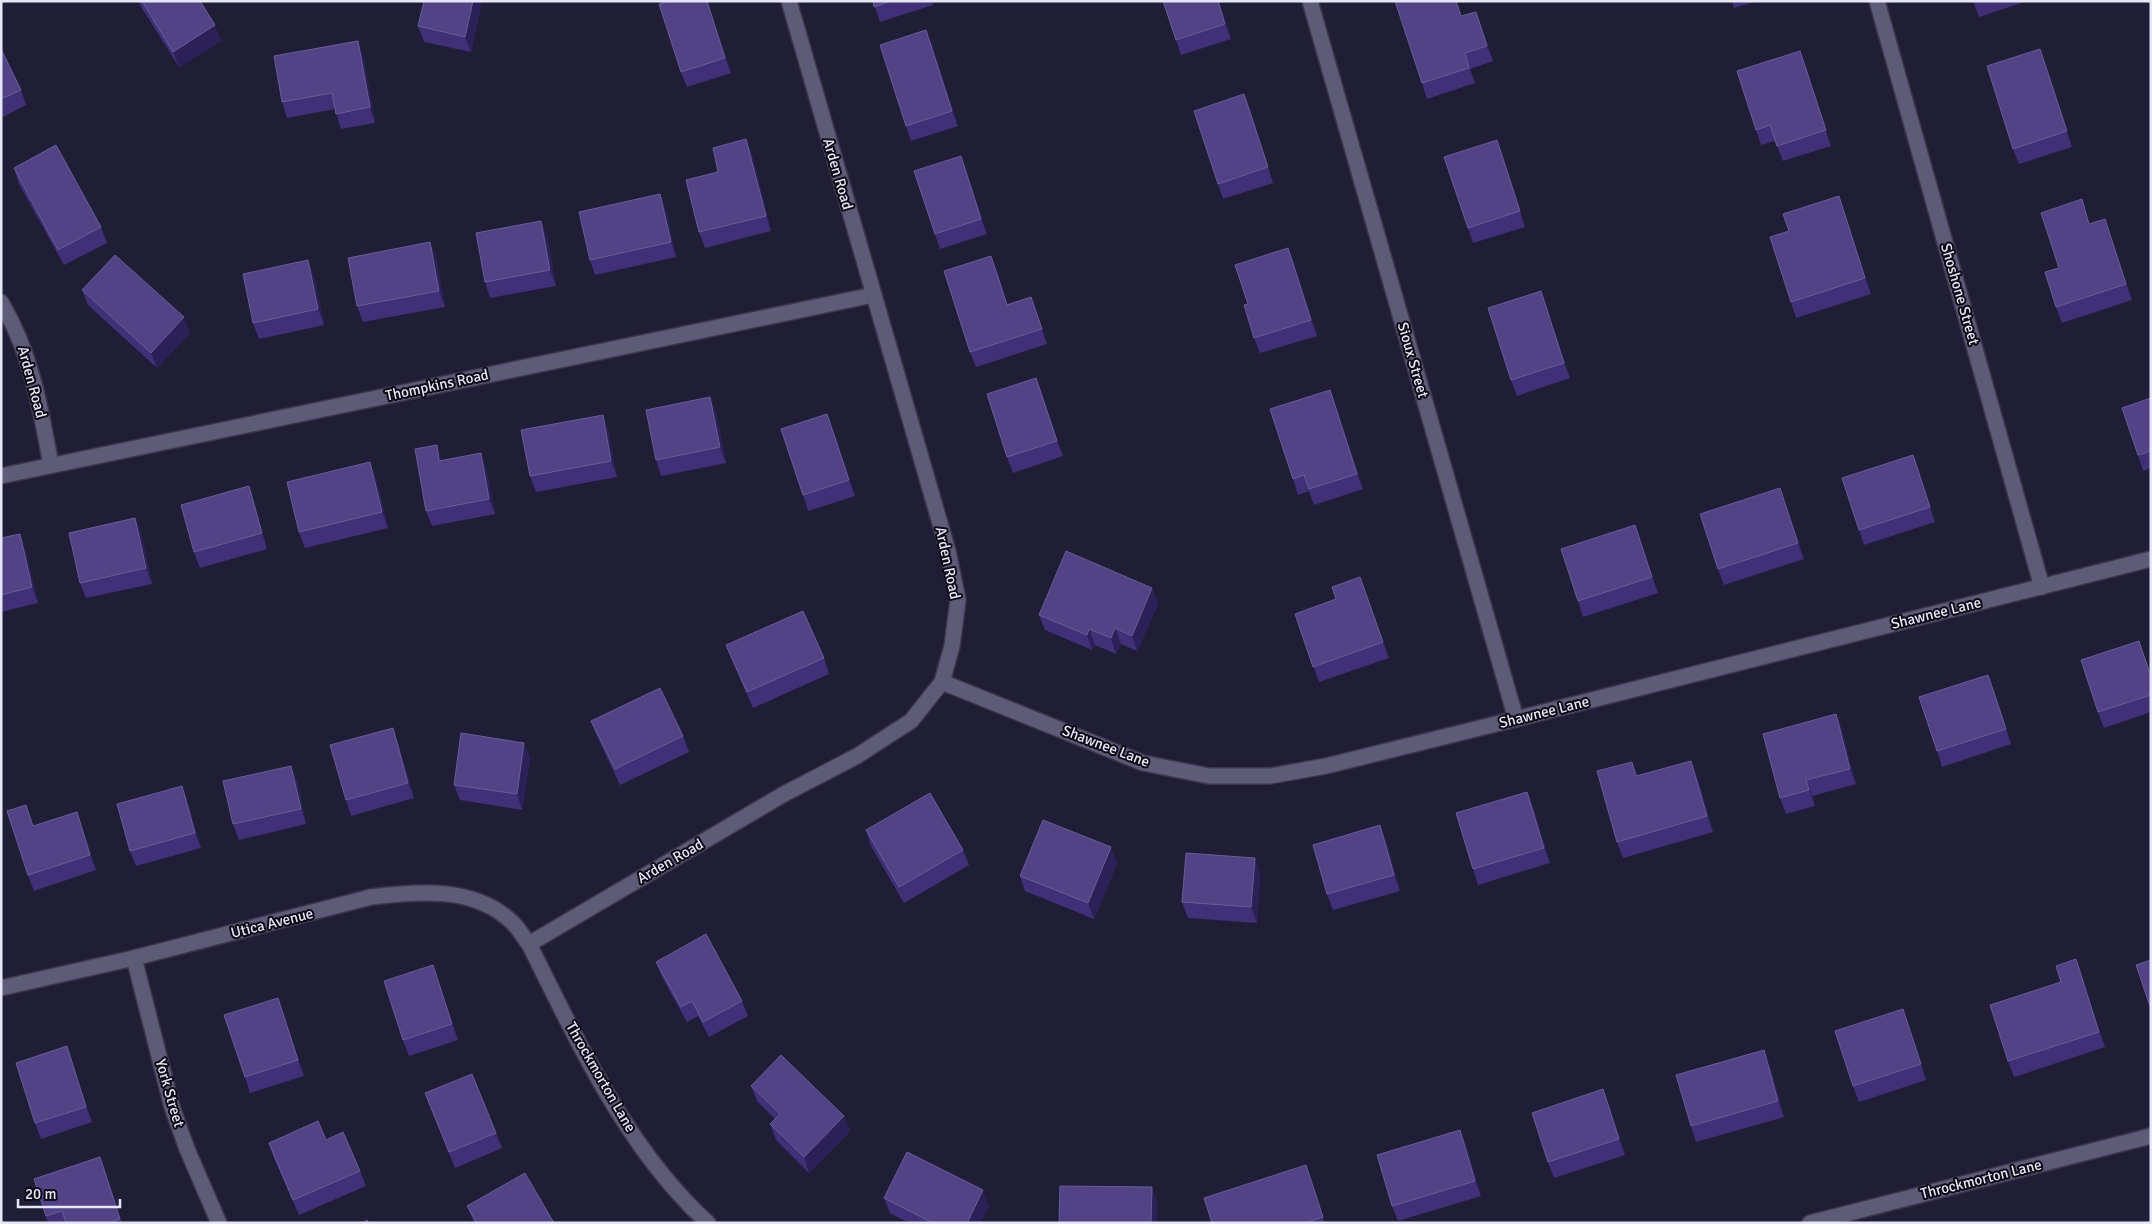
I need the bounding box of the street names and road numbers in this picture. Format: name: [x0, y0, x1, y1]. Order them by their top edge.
street label: Arden Road: [819, 136, 857, 212]
street label: Shoshone Street: [1937, 241, 1983, 347]
street label: Sioux Street: [1394, 320, 1432, 400]
street label: Arden Road: [14, 344, 50, 420]
street label: Thompkins Road: [384, 365, 490, 405]
street label: Arden Road: [932, 525, 964, 601]
street label: Shawnee Lane: [1889, 593, 1983, 633]
street label: Shawnee Lane: [1497, 692, 1591, 732]
street label: Shawnee Lane: [1060, 721, 1152, 771]
street label: Arden Road: [634, 835, 706, 887]
street label: Utica Avenue: [229, 904, 315, 942]
street label: Throckmorton Lane: [562, 1019, 640, 1135]
street label: York Street: [152, 1057, 188, 1129]
street label: Throckmorton Lane: [1919, 1155, 2043, 1203]

